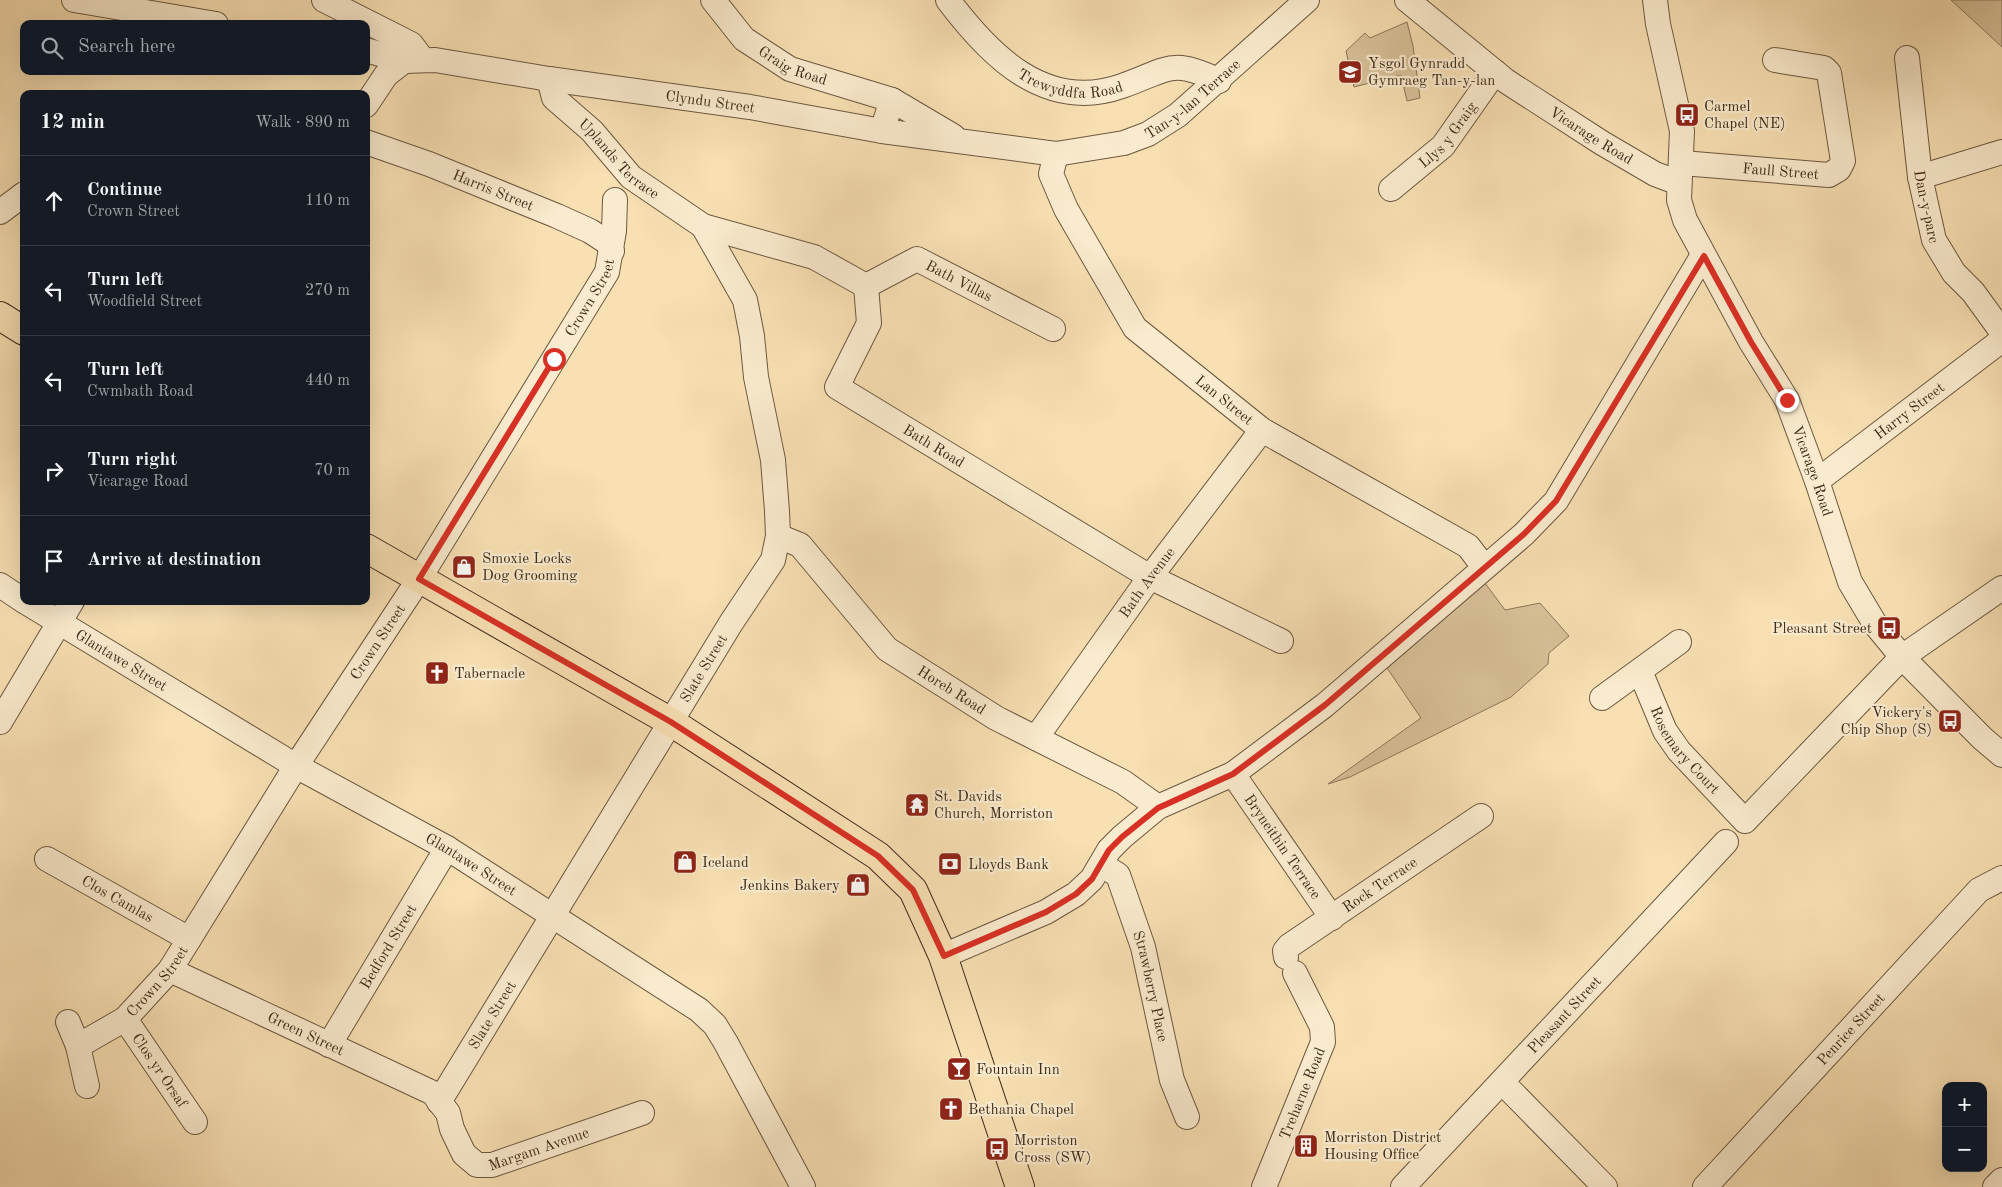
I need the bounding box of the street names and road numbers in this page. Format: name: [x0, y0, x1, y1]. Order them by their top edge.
street label: Graig Road: [755, 44, 829, 89]
street label: Tan-y-lan Terrace: [1143, 57, 1244, 143]
street label: Trewyddfa Road: [1014, 67, 1125, 102]
street label: Clyndu Street: [664, 89, 756, 117]
street label: Llys y Graig: [1417, 100, 1480, 172]
street label: Vicarage Road: [1546, 105, 1635, 168]
street label: Uplands Terrace: [575, 117, 661, 203]
street label: Faull Street: [1742, 162, 1819, 183]
street label: Harris Street: [450, 168, 535, 215]
street label: Dan-y-parc: [1910, 170, 1941, 245]
street label: Crown Street: [563, 258, 618, 340]
street label: Bath Villas: [923, 259, 994, 305]
street label: Lan Street: [1192, 373, 1255, 429]
street label: Harry Street: [1872, 381, 1948, 443]
street label: Bath Road: [900, 423, 967, 471]
street label: Vicarage Road: [1788, 424, 1834, 519]
street label: Bath Avenue: [1117, 545, 1179, 621]
street label: Crown Street: [349, 602, 409, 683]
street label: Glantawe Street: [72, 628, 169, 695]
street label: Slate Street: [678, 632, 731, 706]
street label: Horeb Road: [914, 664, 988, 718]
street label: Rosemary Court: [1647, 705, 1722, 798]
street label: Bryneithin Terrace: [1241, 792, 1323, 902]
street label: Glantawe Street: [422, 832, 519, 900]
street label: Rock Terrace: [1340, 855, 1421, 916]
street label: Clos Camlas: [78, 874, 155, 926]
street label: Bedford Street: [358, 902, 420, 992]
street label: Strawberry Place: [1129, 929, 1169, 1044]
street label: Crown Street: [125, 944, 192, 1021]
street label: Pleasant Street: [1526, 974, 1605, 1057]
street label: Slate Street: [467, 979, 520, 1052]
street label: Penrice Street: [1815, 991, 1889, 1069]
street label: Green Street: [265, 1011, 346, 1059]
street label: Clos yr Orsaf: [128, 1031, 190, 1112]
street label: Treharne Road: [1278, 1046, 1329, 1142]
street label: Margam Avenue: [487, 1126, 592, 1175]

